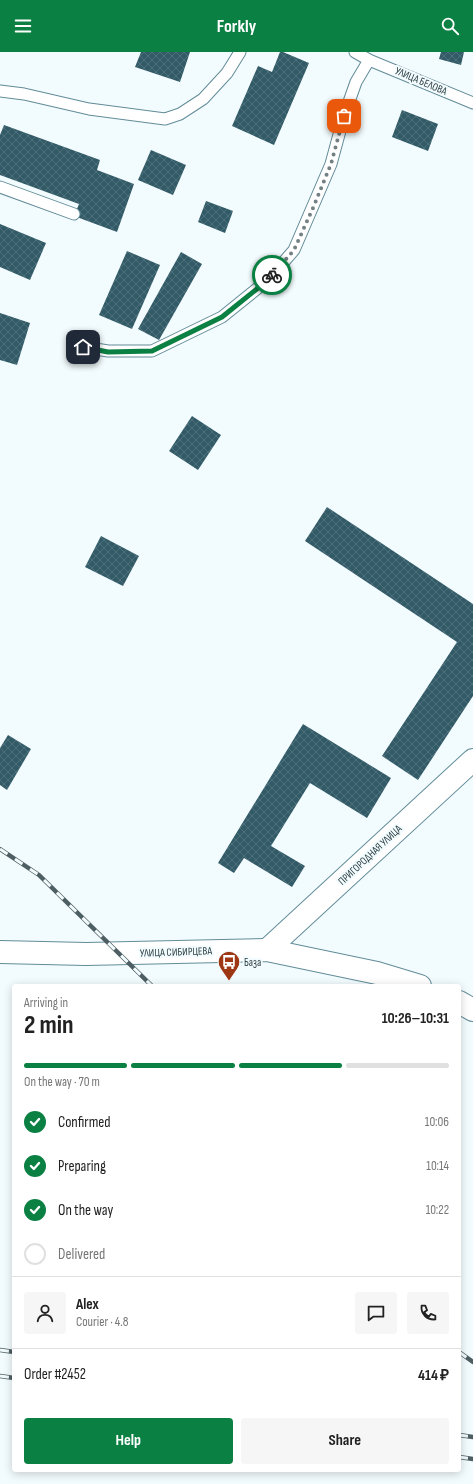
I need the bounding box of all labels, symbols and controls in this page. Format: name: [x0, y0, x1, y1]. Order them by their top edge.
icon: menu: [12, 15, 34, 37]
icon: search: [439, 15, 461, 37]
text: Forkly: [217, 16, 256, 37]
street label: УЛИЦА БЕЛОВА: [393, 64, 449, 98]
pin: [327, 99, 361, 133]
icon: bag: [333, 105, 355, 127]
courier: [252, 255, 292, 295]
icon: bike: [261, 264, 283, 286]
pin: [66, 330, 100, 364]
icon: home: [72, 336, 94, 358]
street label: ПРИГОРОДНАЯ УЛИЦА: [336, 822, 405, 888]
street label: УЛИЦА СИБИРЦЕВА: [140, 944, 213, 960]
bus stop icon: База: [216, 949, 242, 982]
place label: База: [244, 956, 261, 969]
text: Arriving in: [24, 995, 68, 1011]
text: 10:26–10:31: [382, 1009, 449, 1028]
text: 2 min: [24, 1010, 74, 1041]
text: On the way · 70 m: [24, 1074, 100, 1090]
icon: check: [24, 1111, 46, 1133]
text: Confirmed: [58, 1113, 111, 1132]
text: 10:06: [425, 1114, 449, 1130]
icon: check: [24, 1155, 46, 1177]
text: Preparing: [58, 1157, 106, 1176]
text: 10:14: [426, 1158, 449, 1174]
icon: check: [24, 1199, 46, 1221]
text: On the way: [58, 1201, 113, 1220]
text: 10:22: [426, 1202, 449, 1218]
text: Delivered: [58, 1245, 105, 1264]
button: person: [24, 1292, 66, 1334]
button: chat: [355, 1292, 397, 1334]
button: phone: [407, 1292, 449, 1334]
text: Alex: [76, 1295, 99, 1314]
text: Courier · 4.8: [76, 1314, 128, 1330]
text: Order #2452: [24, 1365, 86, 1384]
text: 414 ₽: [418, 1366, 449, 1385]
button: Help: [24, 1418, 233, 1464]
button: Share: [241, 1418, 449, 1464]

